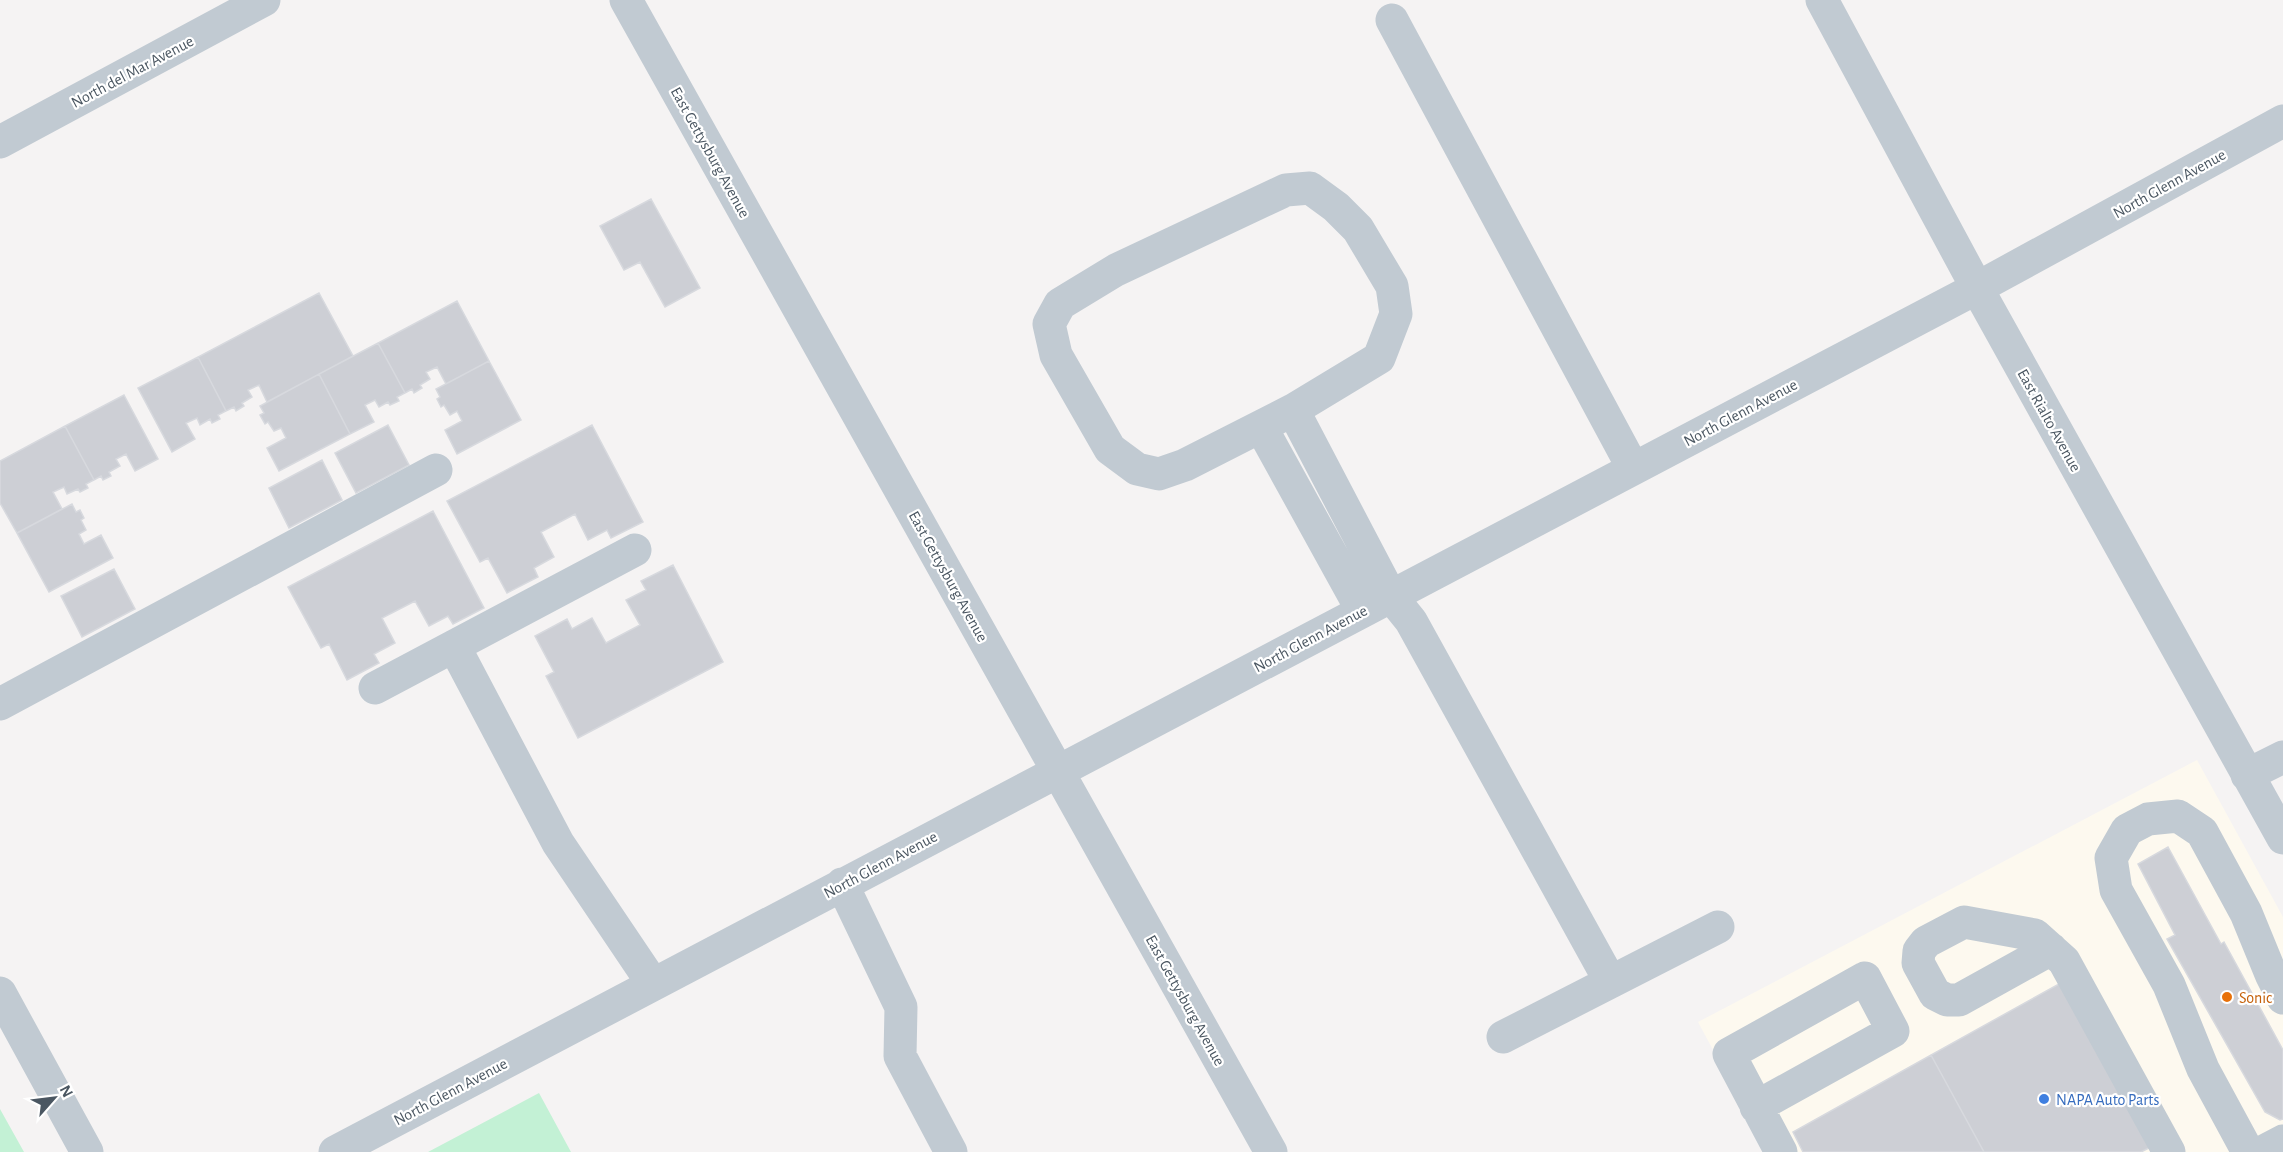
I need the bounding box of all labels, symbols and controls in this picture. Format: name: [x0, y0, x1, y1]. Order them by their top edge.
street label: North del Mar Avenue: [69, 33, 196, 111]
street label: East Gettysburg Avenue: [667, 85, 753, 221]
street label: North Glenn Avenue: [2111, 146, 2228, 221]
street label: East Rialto Avenue: [2014, 367, 2084, 474]
street label: North Glenn Avenue: [1681, 376, 1800, 450]
street label: East Gettysburg Avenue: [905, 509, 991, 645]
street label: North Glenn Avenue: [1251, 602, 1370, 676]
street label: North Glenn Avenue: [821, 828, 940, 902]
street label: East Gettysburg Avenue: [1142, 933, 1228, 1069]
marker: Sonic: [2220, 990, 2234, 1004]
place label: Sonic: [2239, 990, 2272, 1006]
street label: North Glenn Avenue: [391, 1055, 510, 1129]
north arrow: [24, 1068, 84, 1128]
text: N: [57, 1083, 76, 1100]
marker: NAPA Auto Parts: [2037, 1092, 2051, 1106]
place label: NAPA Auto Parts: [2056, 1092, 2159, 1108]

